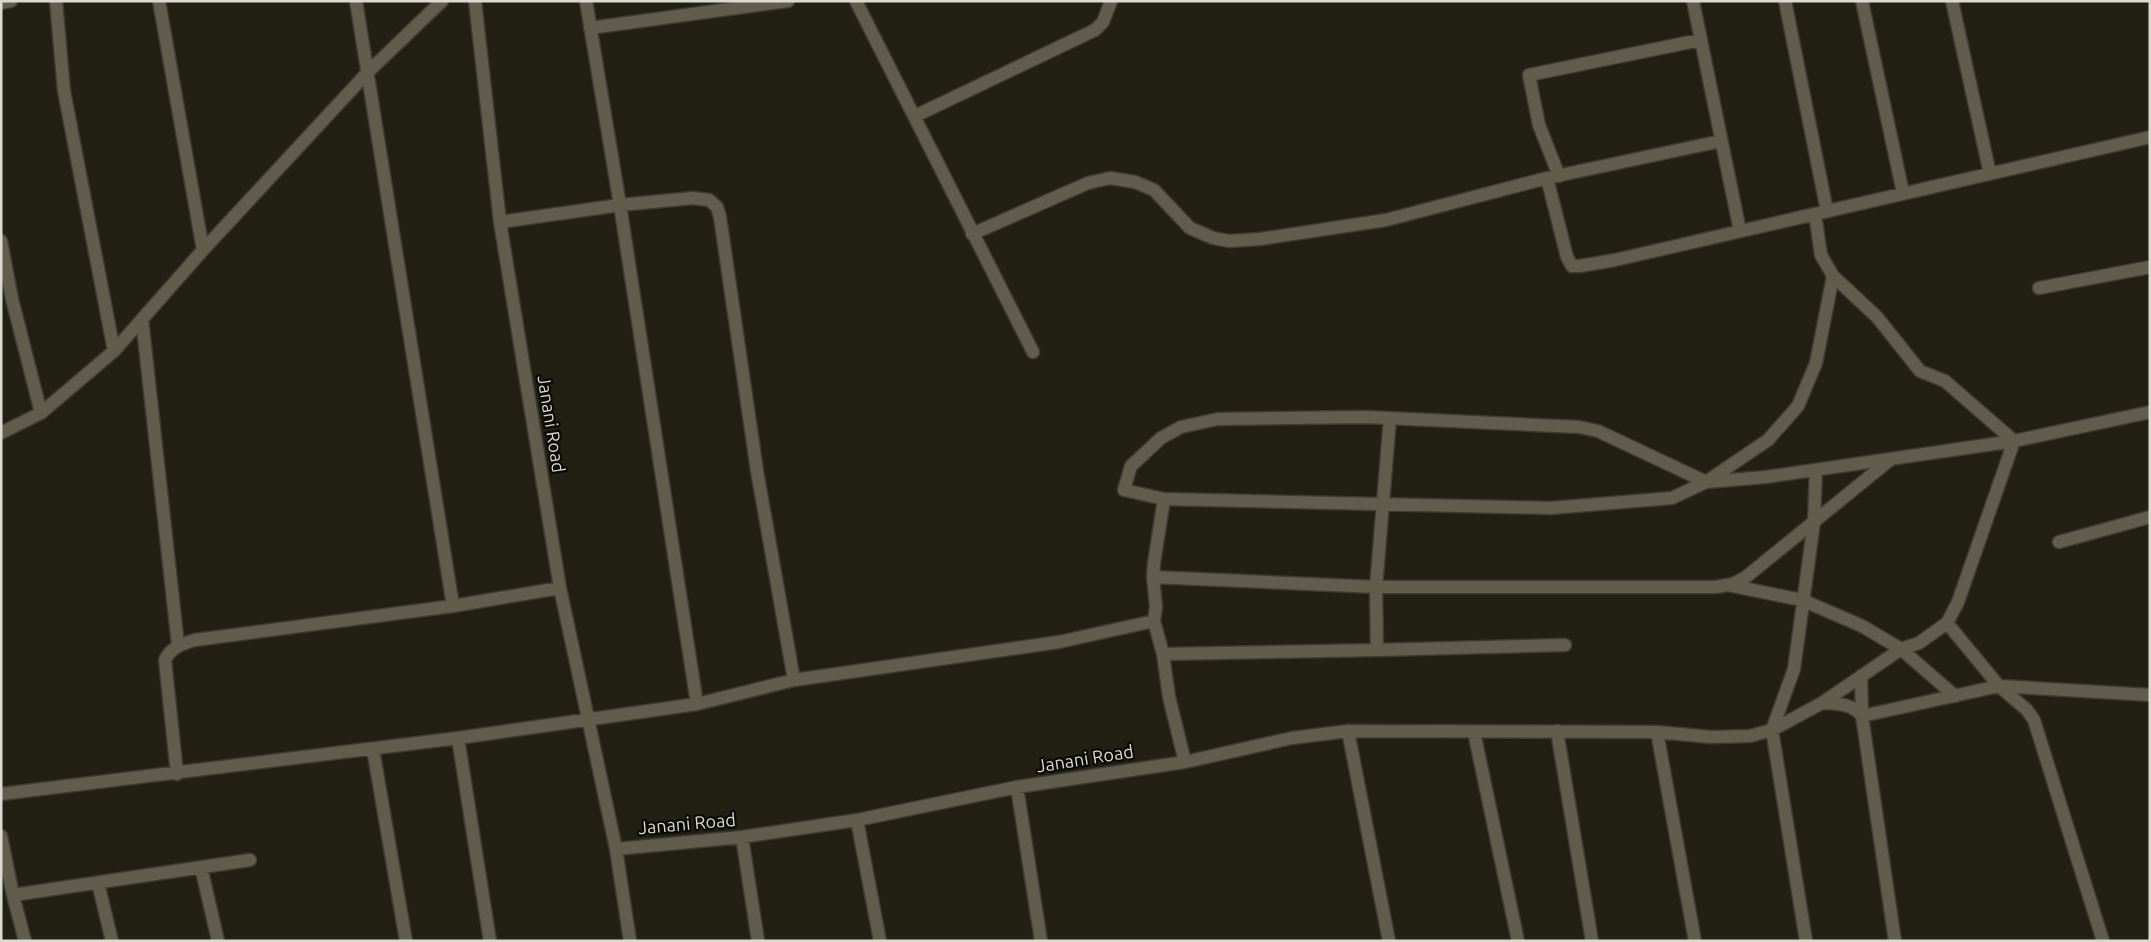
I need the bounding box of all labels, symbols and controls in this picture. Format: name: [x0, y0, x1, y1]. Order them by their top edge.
street label: Janani Road: [534, 374, 570, 474]
street label: Janani Road: [1035, 740, 1135, 776]
street label: Janani Road: [637, 809, 737, 837]

